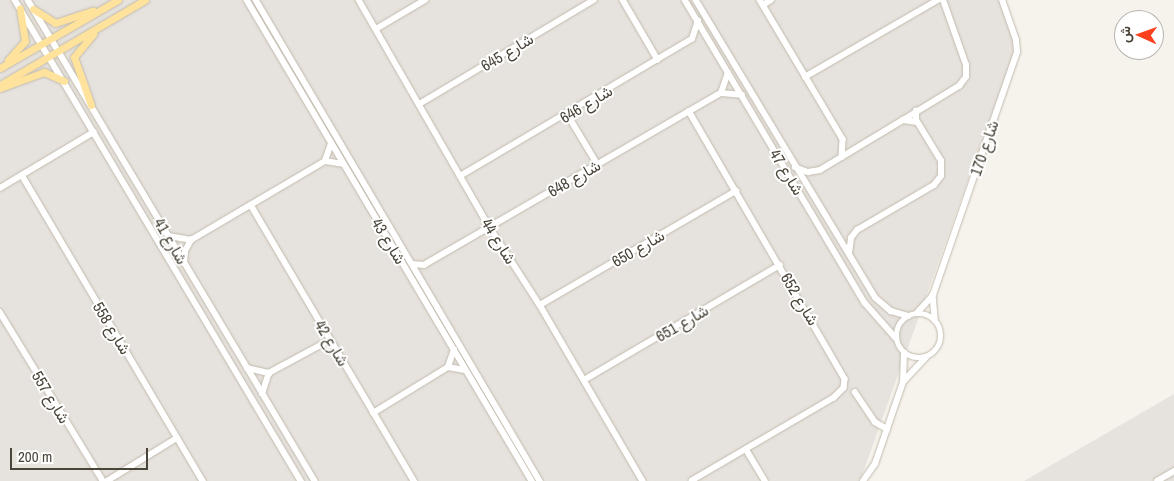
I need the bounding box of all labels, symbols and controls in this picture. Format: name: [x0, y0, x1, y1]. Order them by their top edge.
north arrow: [1114, 10, 1164, 60]
text: ش: [1116, 26, 1134, 43]
street label: شارع 645: [477, 29, 537, 75]
street label: شارع 646: [556, 81, 616, 127]
street label: شارع 170: [966, 118, 1002, 178]
street label: شارع 47: [766, 145, 808, 199]
street label: شارع 648: [544, 155, 604, 201]
street label: شارع 41: [150, 214, 192, 268]
street label: شارع 43: [368, 214, 410, 268]
street label: شارع 44: [477, 215, 521, 267]
street label: شارع 650: [608, 225, 668, 271]
street label: شارع 652: [777, 269, 823, 329]
street label: شارع 558: [89, 298, 135, 358]
street label: شارع 651: [652, 300, 712, 346]
street label: شارع 42: [311, 316, 353, 370]
street label: شارع 557: [28, 367, 74, 427]
scale bar: [12, 438, 150, 470]
text: 200 m: [18, 446, 52, 467]

